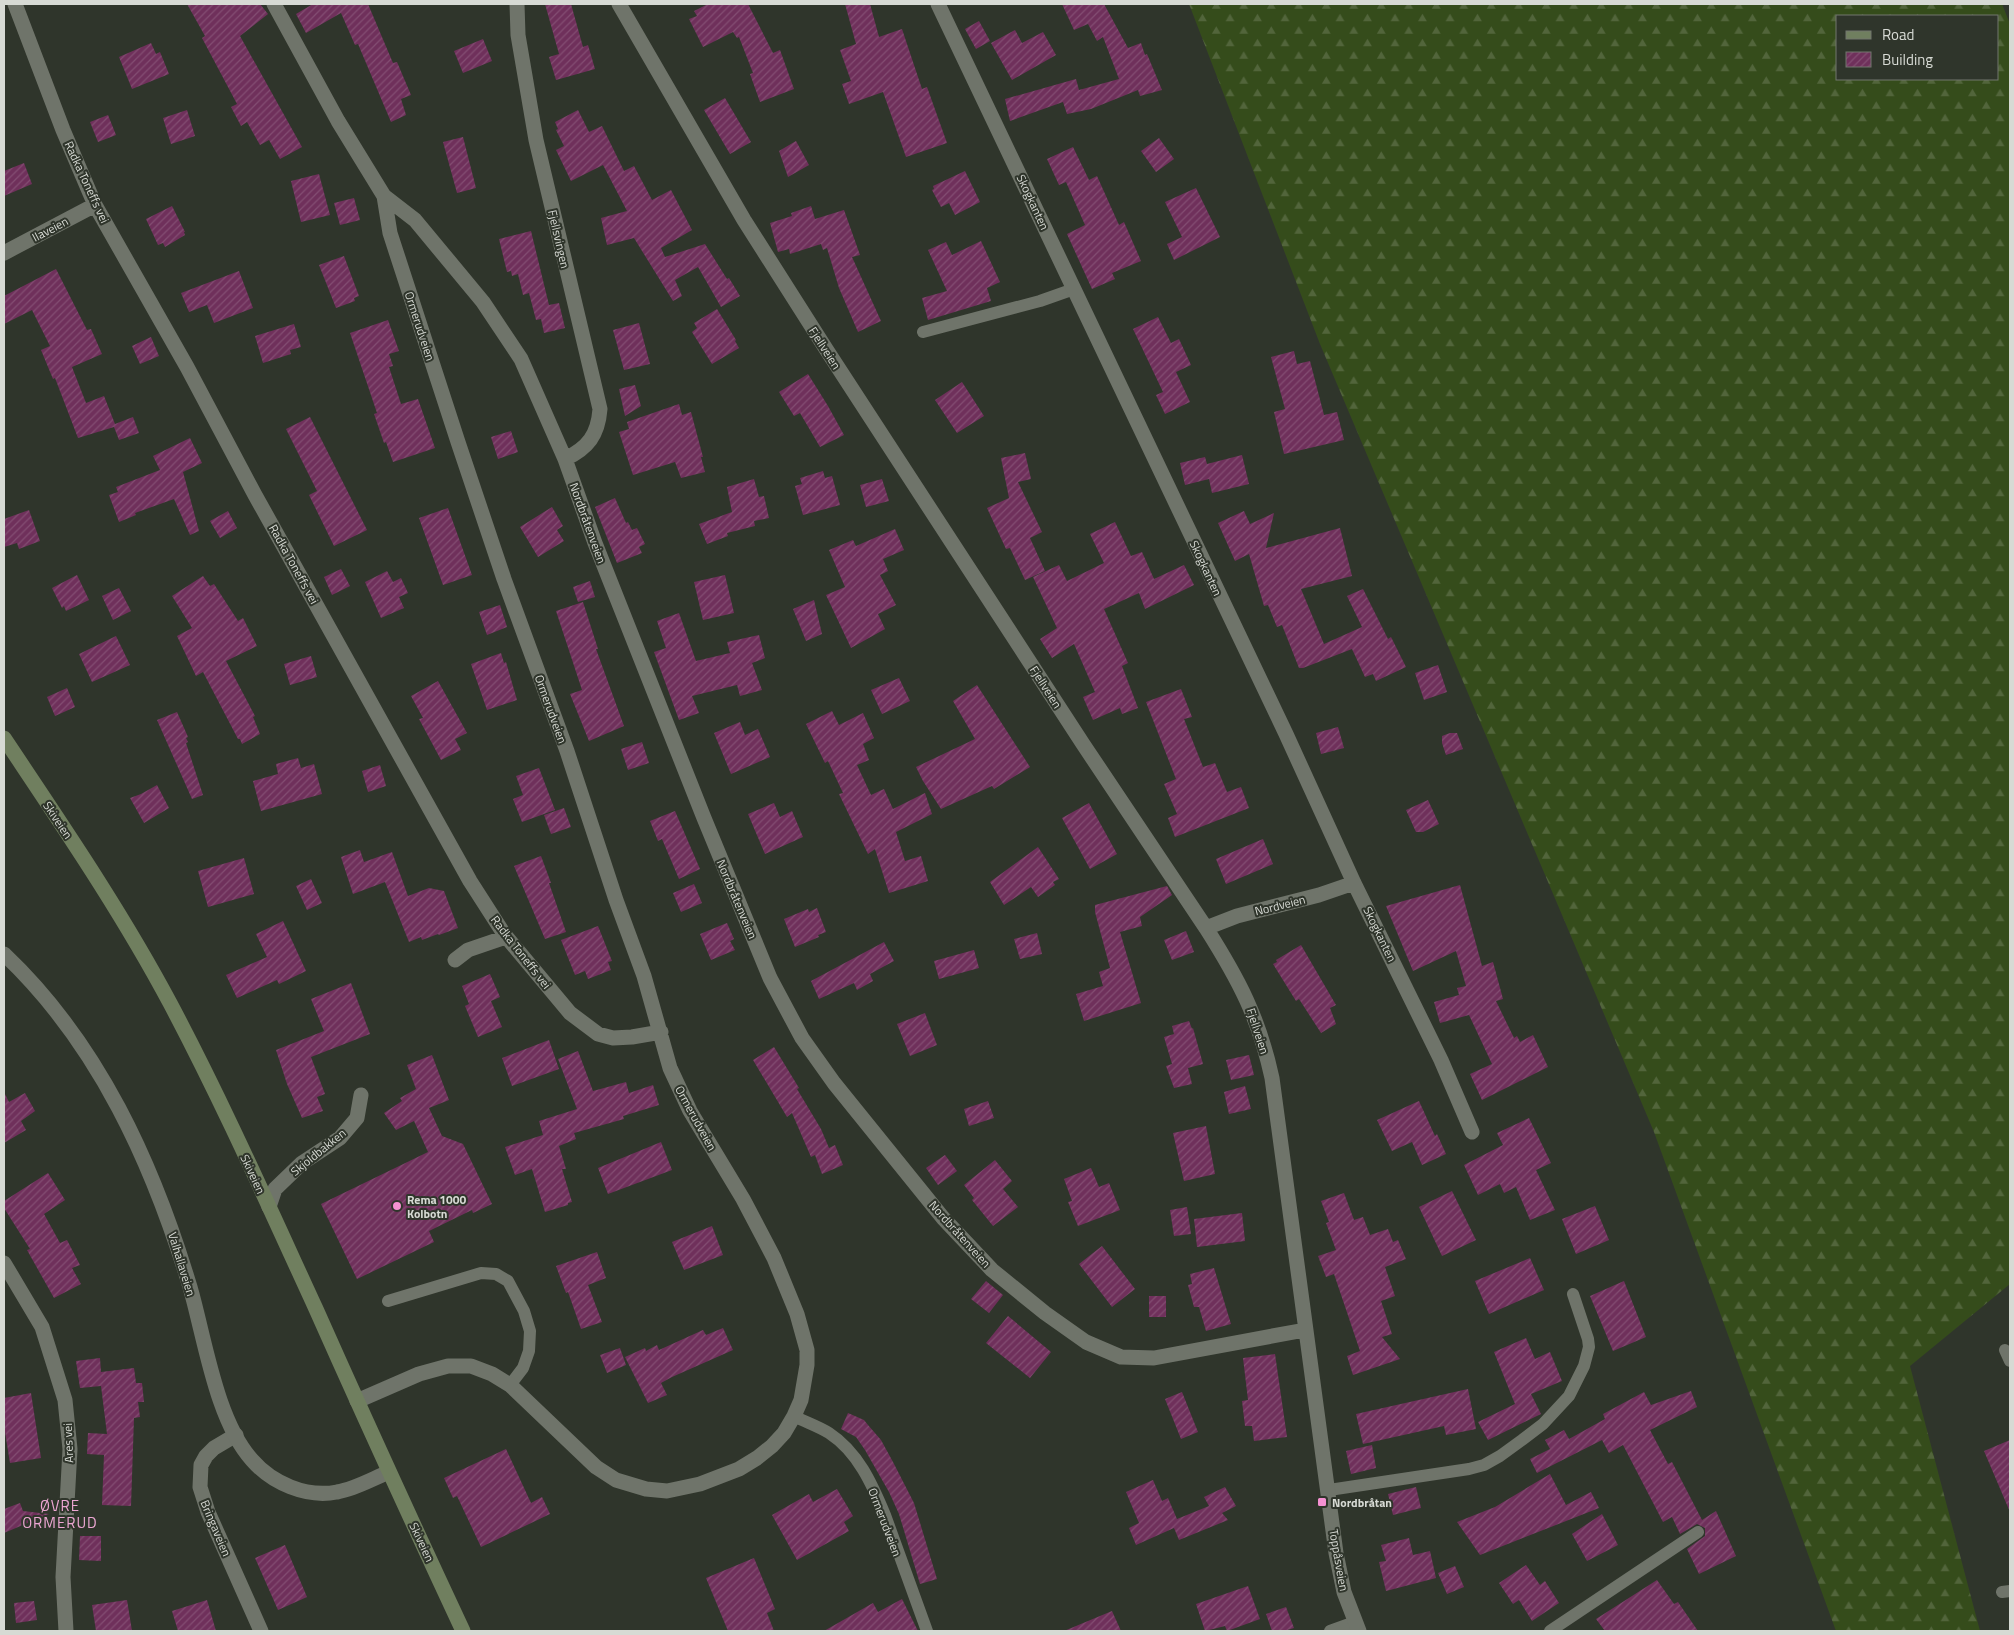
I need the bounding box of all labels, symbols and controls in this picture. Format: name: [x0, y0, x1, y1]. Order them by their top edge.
legend: [1836, 15, 1999, 80]
text: Road: [1882, 23, 1914, 46]
text: Building: [1882, 48, 1933, 71]
street label: Radka Toneffs vei: [60, 138, 114, 226]
street label: Skogkanten: [1012, 171, 1054, 233]
street label: Fjellsvingen: [543, 208, 575, 270]
street label: Ilaveien: [29, 212, 71, 246]
street label: Ormerudveien: [400, 289, 440, 363]
street label: Fjellveien: [804, 323, 846, 373]
street label: Nordbråtenveien: [565, 480, 611, 566]
street label: Radka Toneffs vei: [264, 521, 324, 607]
street label: Skogkanten: [1185, 537, 1227, 599]
street label: Fjellveien: [1025, 662, 1067, 712]
street label: Ormerudveien: [530, 672, 572, 746]
street label: Skiveien: [38, 797, 78, 843]
street label: Nordbråtenveien: [712, 856, 762, 942]
street label: Nordveien: [1253, 890, 1307, 920]
street label: Skogkanten: [1358, 903, 1402, 965]
street label: Radka Toneffs vei: [486, 911, 556, 993]
street label: Fjellveien: [1242, 1006, 1274, 1056]
street label: Ormerudveien: [670, 1082, 722, 1154]
street label: Skjoldbakken: [286, 1124, 350, 1180]
street label: Skiveien: [236, 1151, 270, 1197]
place label: Rema 1000 Kolbotn: [407, 1190, 466, 1223]
street label: Nordbråtenveien: [925, 1196, 995, 1272]
marker: Rema 1000 Kolbotn: [391, 1200, 403, 1212]
street label: Valhallaveien: [163, 1230, 201, 1298]
street label: Ares vei: [58, 1423, 78, 1463]
street label: Ormerudveien: [863, 1485, 907, 1559]
place label: Nordbråtan: [1332, 1493, 1392, 1512]
district label: ØVRE ORMERUD: [22, 1494, 98, 1534]
marker: Nordbråtan: [1316, 1496, 1328, 1508]
street label: Bringaveien: [196, 1497, 236, 1559]
street label: Skiveien: [405, 1519, 439, 1565]
street label: Toppåsveien: [1324, 1528, 1354, 1592]

